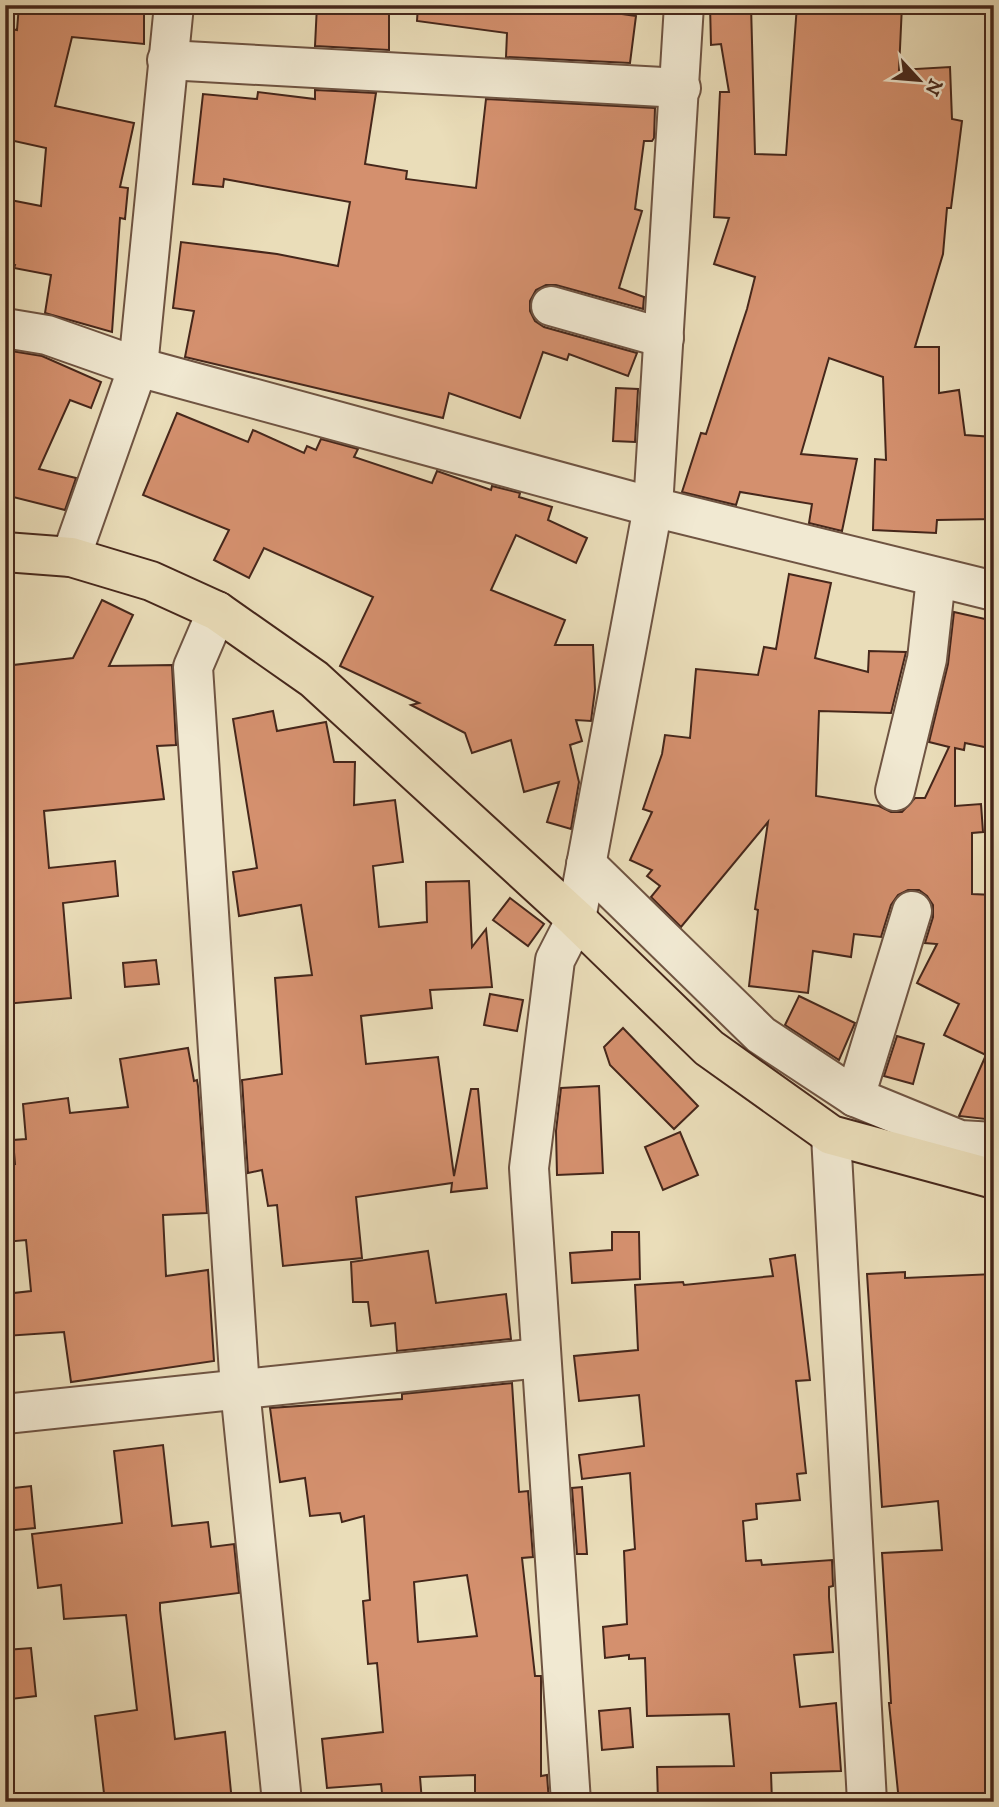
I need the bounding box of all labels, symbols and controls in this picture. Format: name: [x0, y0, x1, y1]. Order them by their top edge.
north arrow: [884, 46, 954, 116]
text: N: [919, 75, 947, 99]

